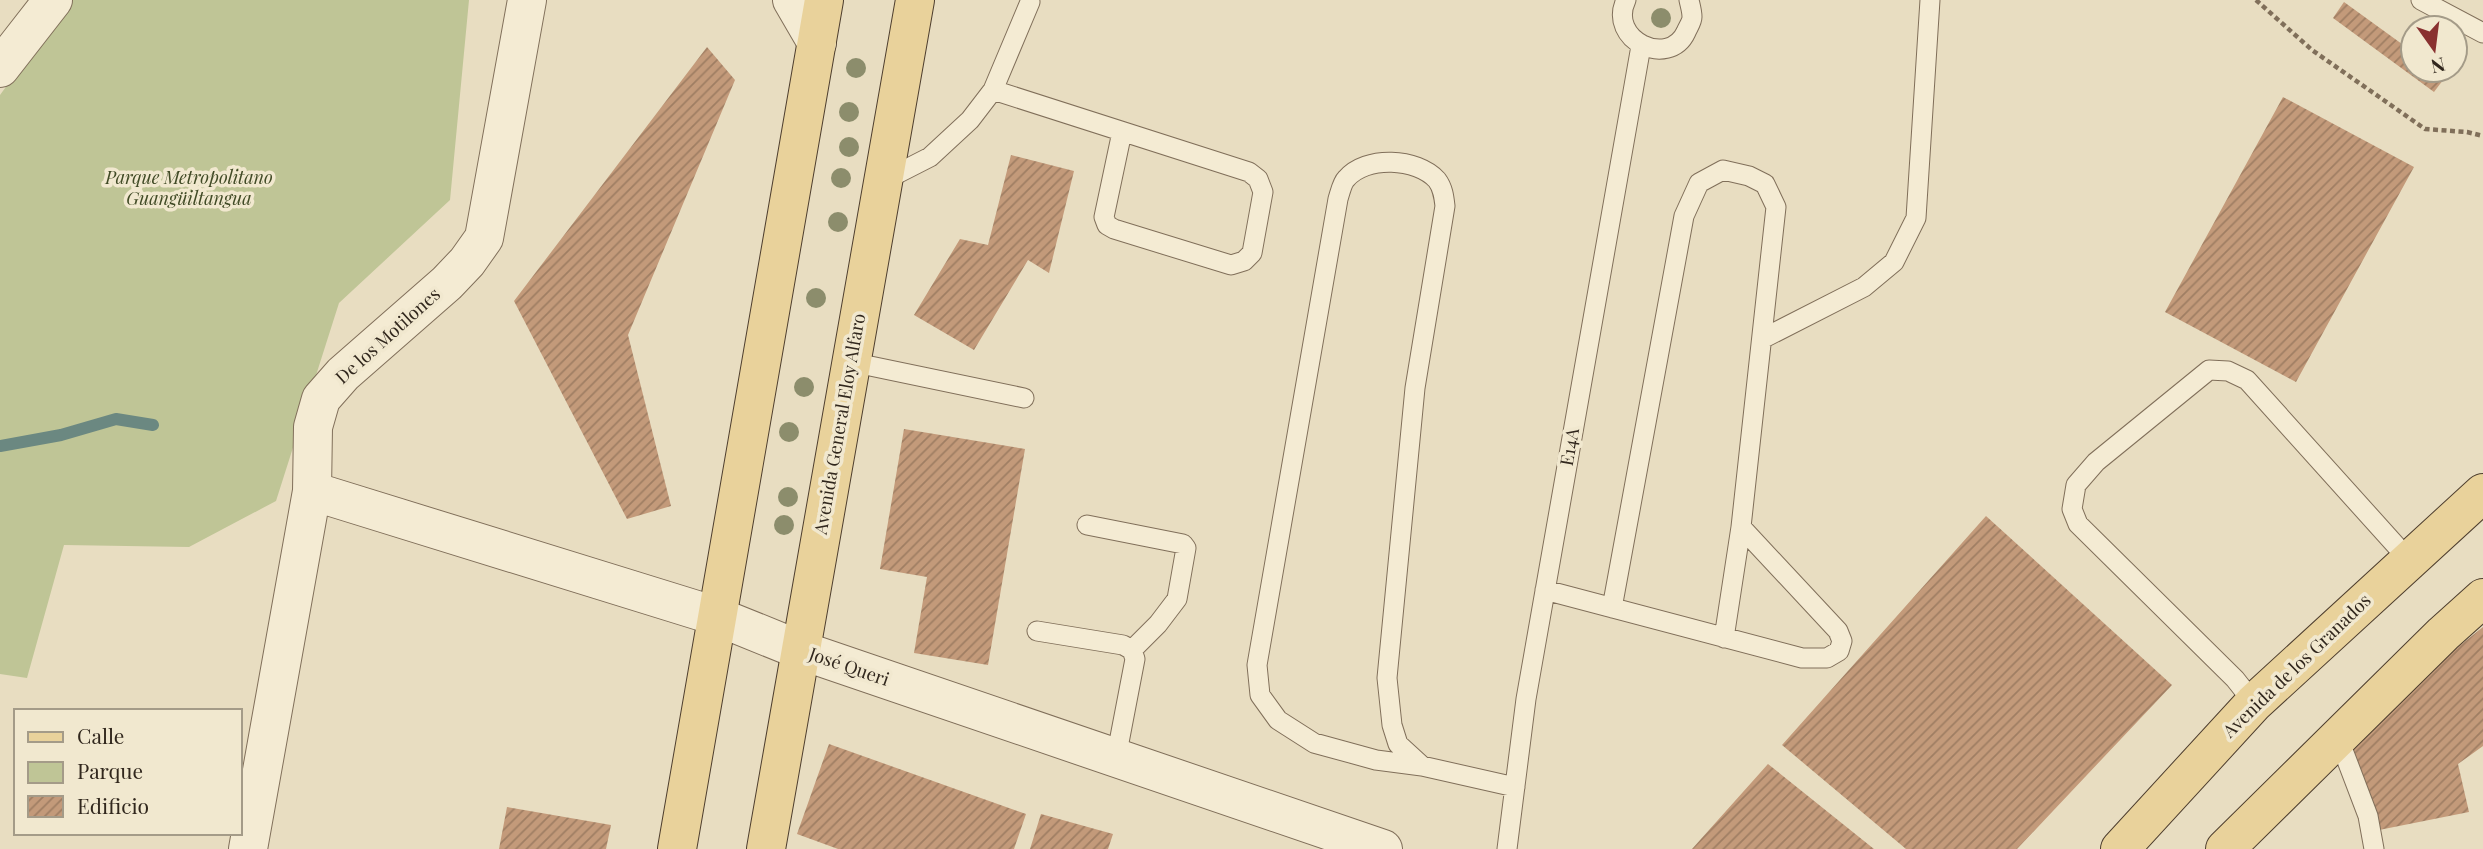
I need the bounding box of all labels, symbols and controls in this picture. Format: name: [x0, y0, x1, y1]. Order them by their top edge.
north arrow: [2399, 14, 2469, 84]
text: N: [2428, 52, 2448, 81]
park label: Parque Metropolitano Guangüiltangua: [104, 165, 273, 210]
street label: De los Motilones: [330, 282, 445, 389]
street label: Avenida General Eloy Alfaro: [808, 311, 870, 537]
street label: E14A: [1554, 425, 1584, 468]
street label: Avenida de los Granados: [2216, 588, 2376, 743]
street label: José Queri: [805, 641, 893, 691]
legend: [14, 709, 242, 835]
text: Calle: [77, 721, 124, 749]
text: Parque: [77, 756, 143, 784]
text: Edificio: [77, 791, 149, 819]

